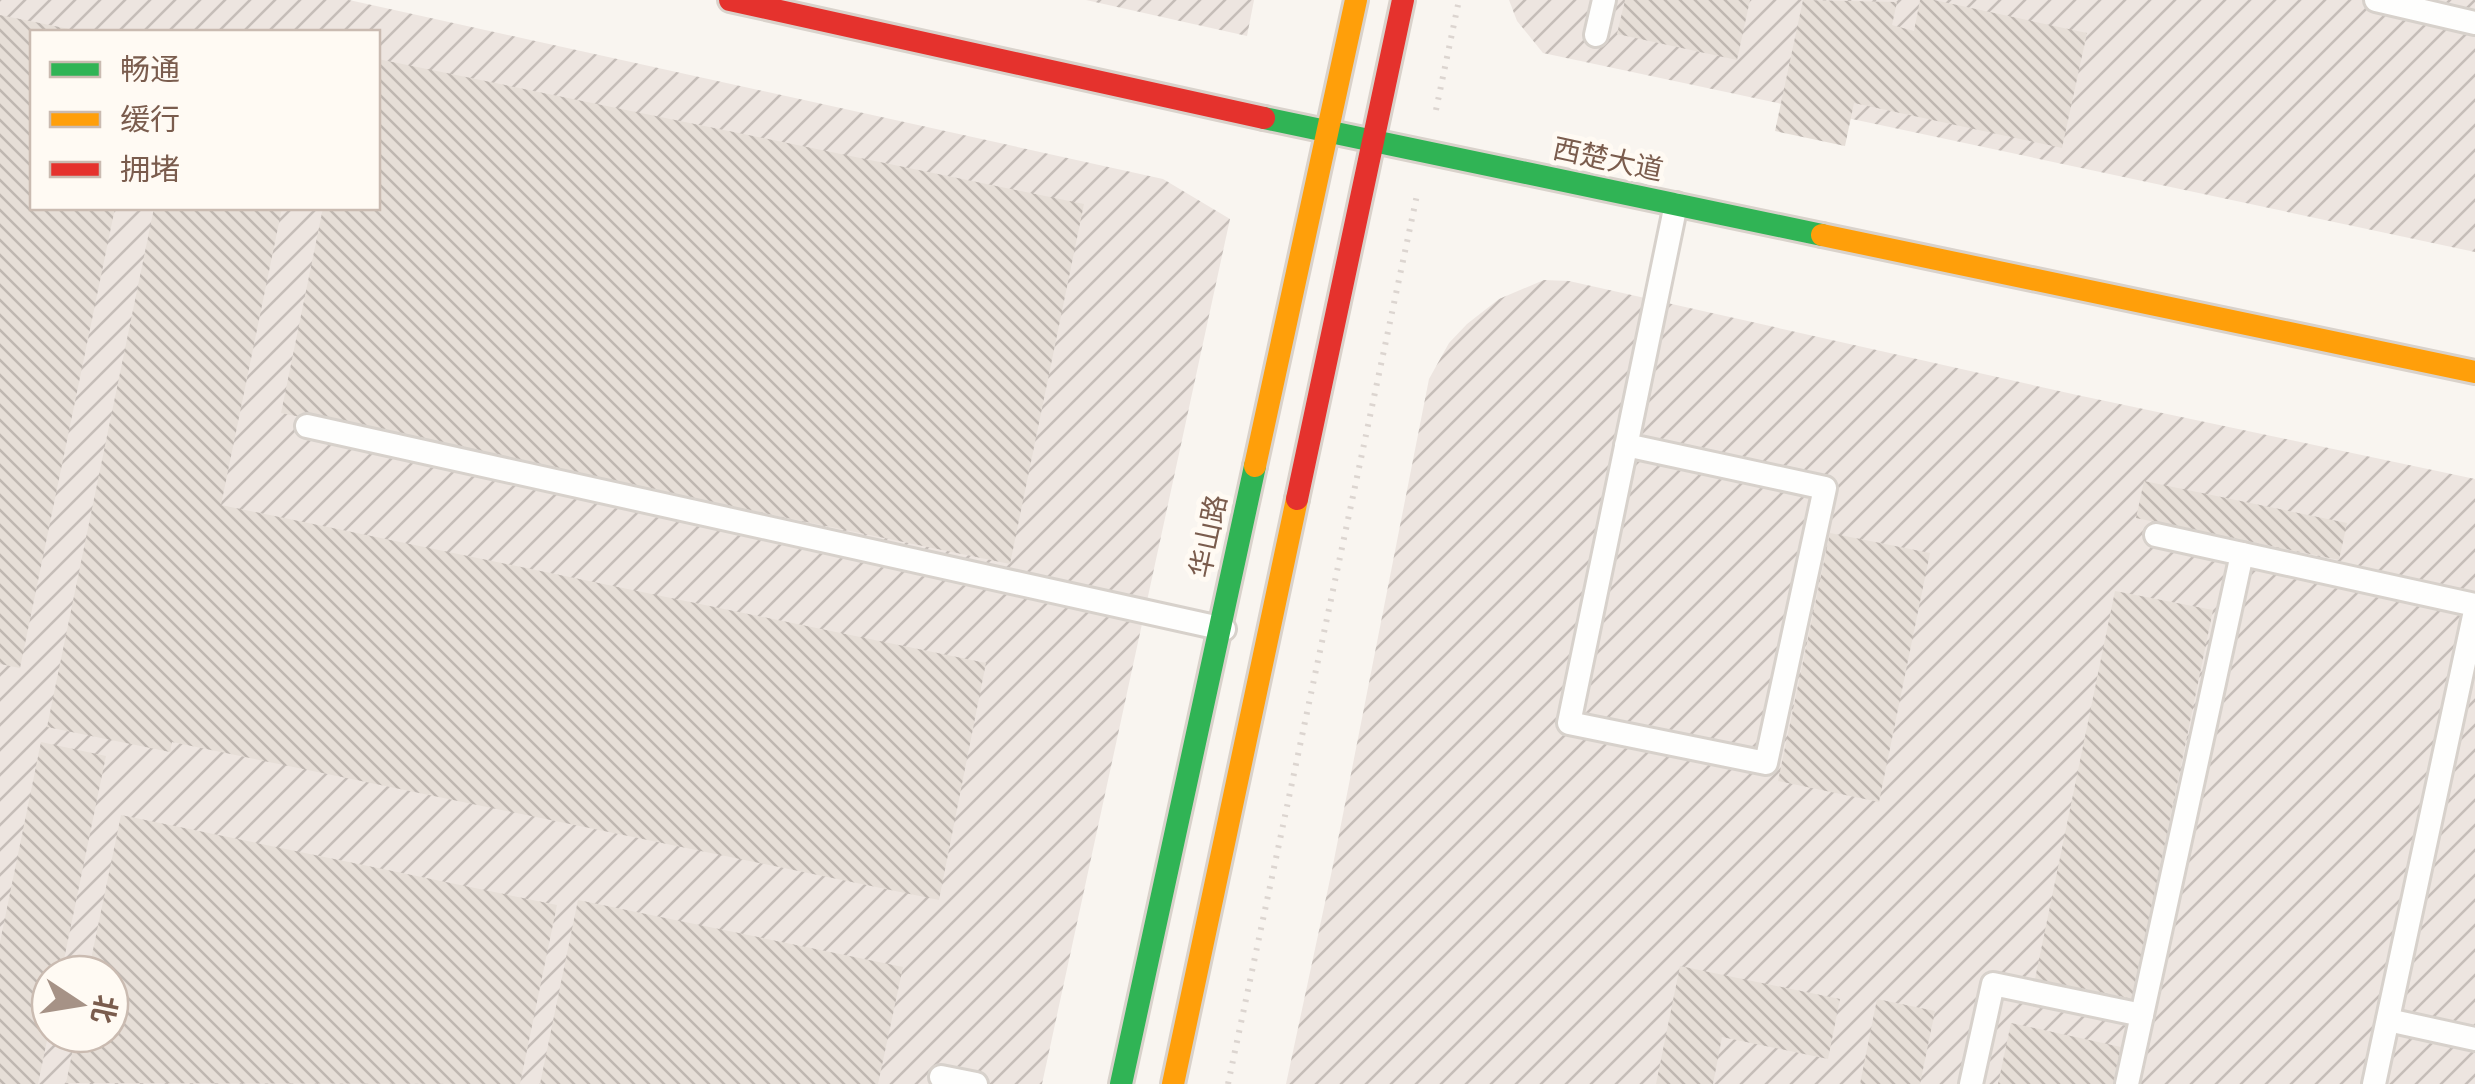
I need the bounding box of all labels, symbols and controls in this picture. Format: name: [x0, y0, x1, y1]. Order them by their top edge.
legend: [30, 30, 380, 210]
text: 畅通: [120, 48, 180, 89]
text: 缓行: [120, 98, 180, 139]
street label: 西楚大道: [1549, 128, 1667, 188]
text: 拥堵: [120, 148, 180, 189]
street label: 华山路: [1180, 491, 1234, 581]
north arrow: [30, 954, 130, 1054]
text: 北: [84, 992, 127, 1027]

